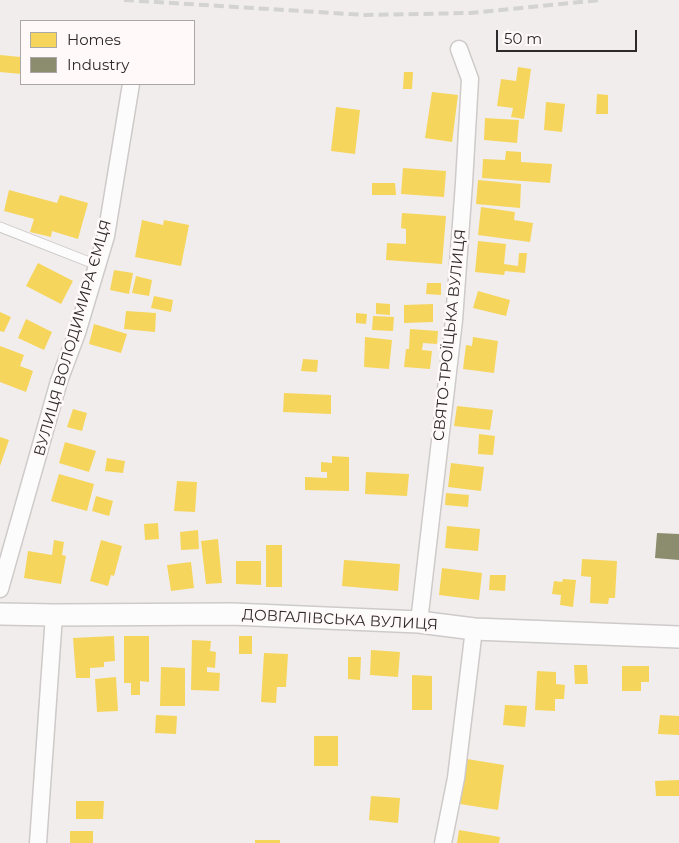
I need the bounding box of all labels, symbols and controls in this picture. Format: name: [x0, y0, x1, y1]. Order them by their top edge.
legend: [20, 20, 195, 85]
scale bar: [499, 20, 640, 52]
text: 50 m: [504, 29, 542, 48]
text: Homes: [67, 30, 121, 49]
text: Industry: [67, 55, 129, 74]
street label: ВУЛИЦЯ ВОЛОДИМИРА ЄМЦЯ: [31, 218, 115, 458]
street label: СВЯТО-ТРОЇЦЬКА ВУЛИЦЯ: [430, 228, 470, 442]
street label: ДОВГАЛІВСЬКА ВУЛИЦЯ: [242, 606, 438, 634]

